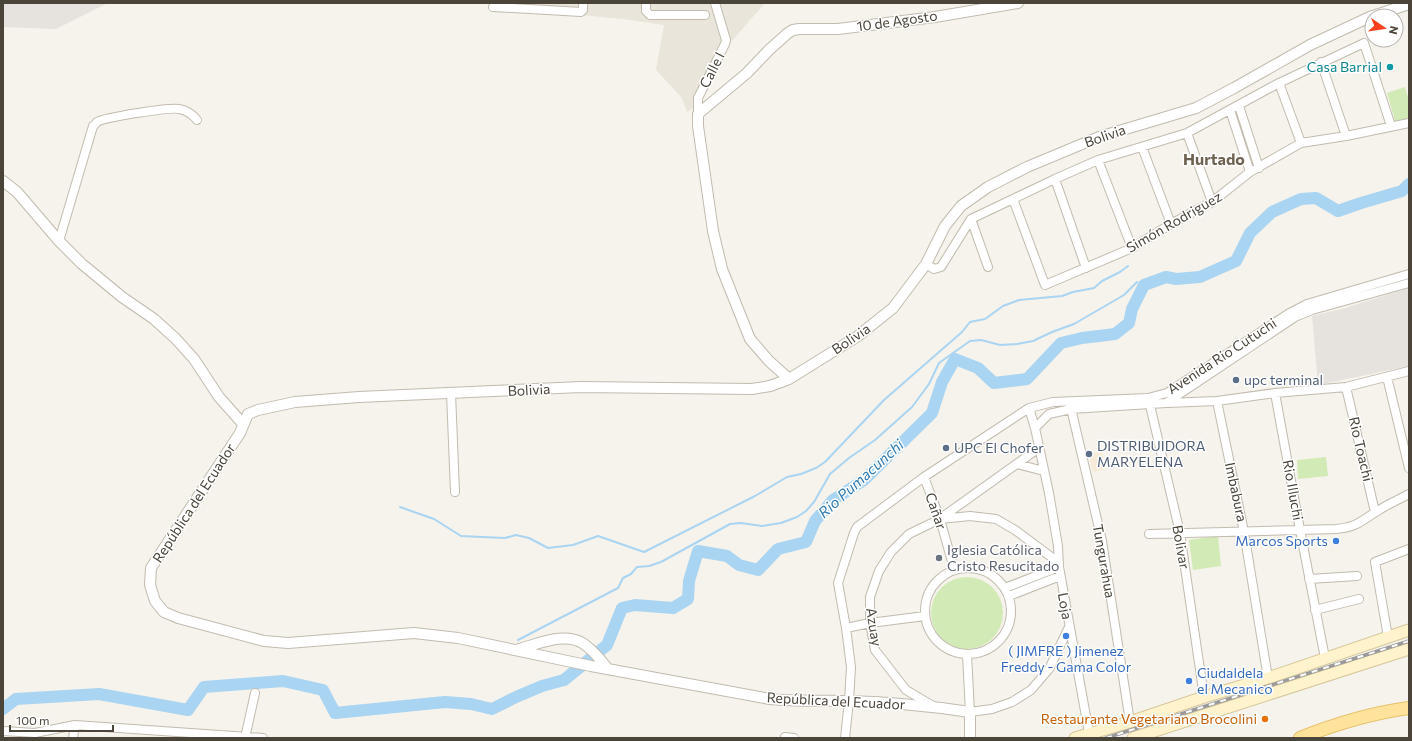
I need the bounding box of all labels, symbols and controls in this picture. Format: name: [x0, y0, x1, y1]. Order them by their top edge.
street label: 10 de Agosto: [855, 6, 938, 35]
north arrow: [1364, 8, 1404, 48]
text: N: [1387, 25, 1401, 36]
street label: Calle I: [695, 49, 728, 91]
place label: Casa Barrial: [1307, 58, 1382, 75]
marker: Casa Barrial: [1385, 62, 1395, 72]
street label: Bolivia: [1082, 121, 1128, 151]
district label: Hurtado: [1183, 149, 1245, 168]
street label: Simón Rodriguez: [1123, 187, 1225, 256]
street label: Avenida Rio Cutuchi: [1164, 314, 1279, 397]
street label: Bolivia: [828, 320, 873, 358]
place label: upc terminal: [1244, 371, 1323, 388]
marker: upc terminal: [1231, 375, 1241, 385]
street label: Bolivia: [507, 380, 551, 399]
street label: Rio Toachi: [1346, 415, 1377, 483]
water label: Rio Pumacunchi: [814, 434, 908, 521]
place label: DISTRIBUIDORA MARYELENA: [1097, 437, 1206, 470]
place label: UPC El Chofer: [954, 439, 1044, 456]
street label: República del Ecuador: [149, 440, 239, 566]
marker: UPC El Chofer: [941, 443, 951, 453]
marker: DISTRIBUIDORA MARYELENA: [1084, 449, 1094, 459]
street label: Rio Illuchi: [1280, 458, 1307, 522]
street label: Imbabura: [1222, 460, 1251, 523]
street label: Cañar: [922, 490, 951, 532]
street label: Tungurahua: [1090, 523, 1119, 599]
street label: Bolivar: [1169, 524, 1194, 571]
place label: Marcos Sports: [1235, 532, 1328, 549]
marker: Marcos Sports: [1331, 536, 1341, 546]
place label: Iglesia Católica Cristo Resucitado: [947, 541, 1059, 574]
marker: Iglesia Católica Cristo Resucitado: [934, 553, 944, 563]
street label: Loja: [1055, 591, 1076, 621]
street label: Azuay: [863, 606, 886, 647]
marker: ( JIMFRE ) Jimenez Freddy - Gama Color: [1061, 631, 1071, 641]
place label: ( JIMFRE ) Jimenez Freddy - Gama Color: [1001, 642, 1132, 675]
place label: Ciudaldela el Mecanico: [1197, 664, 1273, 697]
marker: Ciudaldela el Mecanico: [1184, 676, 1194, 686]
street label: República del Ecuador: [766, 688, 906, 713]
scale bar: [10, 707, 113, 733]
place label: Restaurante Vegetariano Brocolini: [1041, 710, 1257, 727]
text: 100 m: [16, 713, 50, 727]
marker: Restaurante Vegetariano Brocolini: [1260, 714, 1270, 724]

